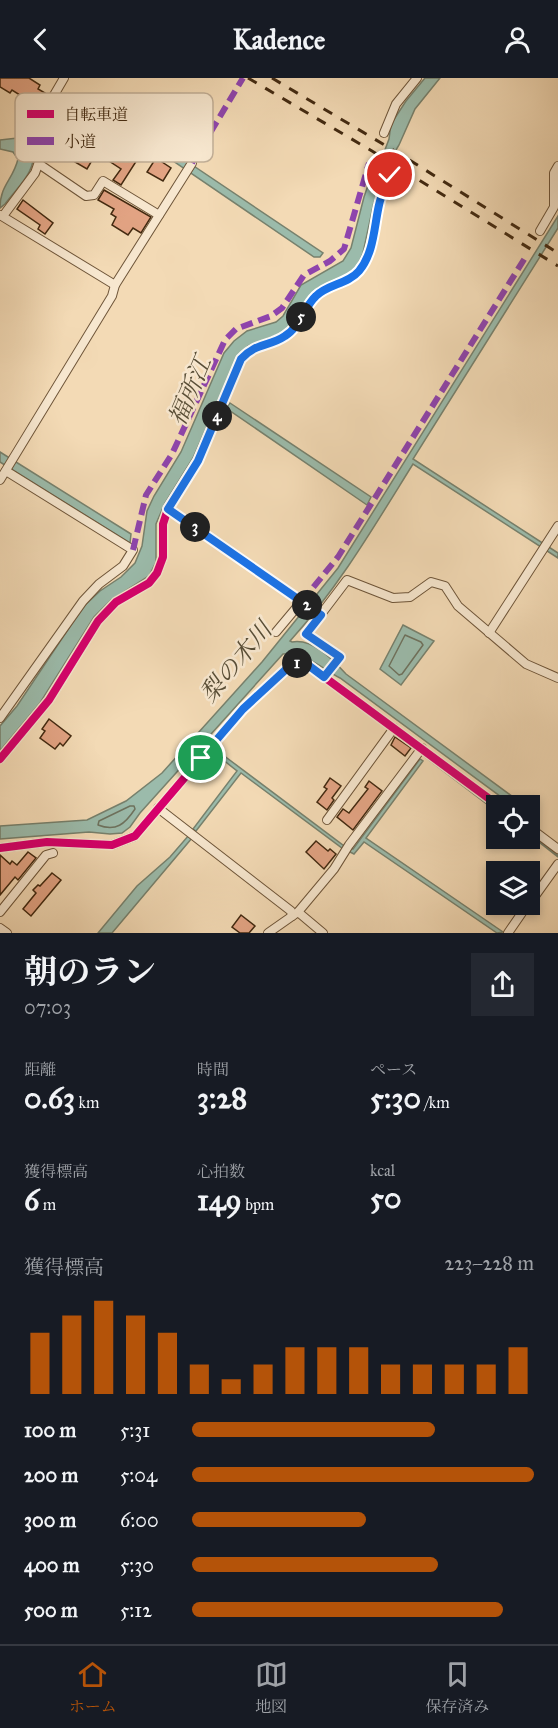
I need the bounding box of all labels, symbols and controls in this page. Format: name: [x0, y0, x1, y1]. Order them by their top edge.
icon: back: [24, 23, 57, 56]
text: Kadence: [233, 23, 325, 56]
icon: person: [501, 23, 534, 56]
legend: [15, 93, 213, 162]
text: 自転車道: [64, 105, 128, 124]
text: 小道: [64, 132, 96, 151]
pin: [364, 149, 415, 200]
icon: check: [373, 158, 406, 191]
pin: 5: [286, 302, 316, 332]
text: 5: [297, 307, 305, 326]
water label: 福所江: [162, 349, 219, 430]
pin: 4: [202, 401, 232, 431]
text: 4: [213, 406, 221, 425]
pin: 3: [180, 512, 210, 542]
text: 3: [192, 517, 198, 536]
pin: 2: [292, 590, 322, 620]
text: 2: [303, 595, 311, 614]
water label: 梨の木川: [194, 613, 280, 708]
pin: 1: [282, 648, 312, 678]
text: 1: [294, 653, 300, 672]
pin: [175, 732, 226, 783]
icon: arrive: [184, 741, 217, 774]
map controls: [486, 795, 540, 915]
button: locate: [486, 795, 540, 849]
button: layers: [486, 861, 540, 915]
text: 朝のラン: [24, 952, 156, 992]
button: share: [471, 953, 534, 1016]
text: 07:03: [24, 995, 71, 1019]
text: 距離: [24, 1060, 56, 1079]
text: 時間: [197, 1060, 229, 1079]
text: ペース: [370, 1060, 417, 1079]
text: 0.63: [24, 1080, 75, 1116]
text: 3:28: [197, 1080, 247, 1116]
text: 5:30: [370, 1080, 421, 1116]
text: km: [75, 1093, 99, 1112]
text: /km: [421, 1093, 450, 1112]
text: kcal: [370, 1161, 395, 1180]
text: 獲得標高: [24, 1162, 88, 1181]
text: 心拍数: [197, 1162, 245, 1181]
text: 50: [370, 1180, 401, 1216]
text: 6: [24, 1182, 39, 1218]
text: 149: [197, 1182, 242, 1218]
text: m: [39, 1195, 56, 1214]
text: bpm: [242, 1195, 274, 1214]
text: 223–228 m: [444, 1251, 534, 1275]
text: 獲得標高: [24, 1255, 104, 1279]
text: 100 m: [24, 1418, 76, 1442]
text: 5:31: [120, 1418, 150, 1442]
text: 200 m: [24, 1463, 78, 1487]
text: 5:04: [120, 1463, 157, 1487]
text: 300 m: [24, 1508, 76, 1532]
text: 6:00: [120, 1508, 159, 1532]
text: 400 m: [24, 1553, 80, 1577]
text: 5:30: [120, 1553, 154, 1577]
text: 500 m: [24, 1598, 78, 1622]
text: 5:12: [120, 1598, 152, 1622]
tab: ホーム: [69, 1658, 117, 1717]
tab: 地図: [255, 1658, 288, 1717]
tab: 保存済み: [425, 1658, 489, 1717]

